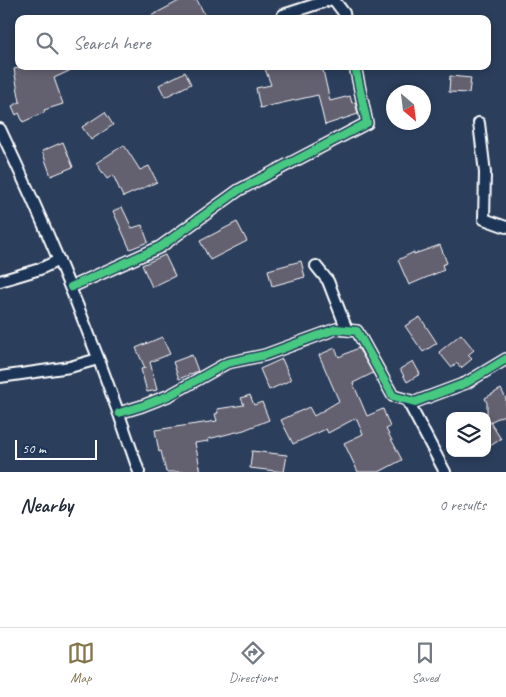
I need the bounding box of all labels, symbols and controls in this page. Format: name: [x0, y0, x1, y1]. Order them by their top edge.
search box: [15, 15, 491, 70]
icon: search: [33, 29, 61, 57]
text: Search here: [73, 31, 150, 55]
north arrow: [386, 85, 431, 130]
map controls: [446, 412, 491, 457]
button: layers: [446, 412, 491, 457]
scale bar: [15, 437, 98, 460]
text: 50 m: [22, 440, 46, 457]
text: Nearby: [20, 492, 73, 518]
text: 0 results: [439, 495, 486, 515]
tab: Map: [67, 639, 95, 686]
tab: Directions: [229, 639, 277, 686]
tab: Saved: [411, 639, 439, 686]

